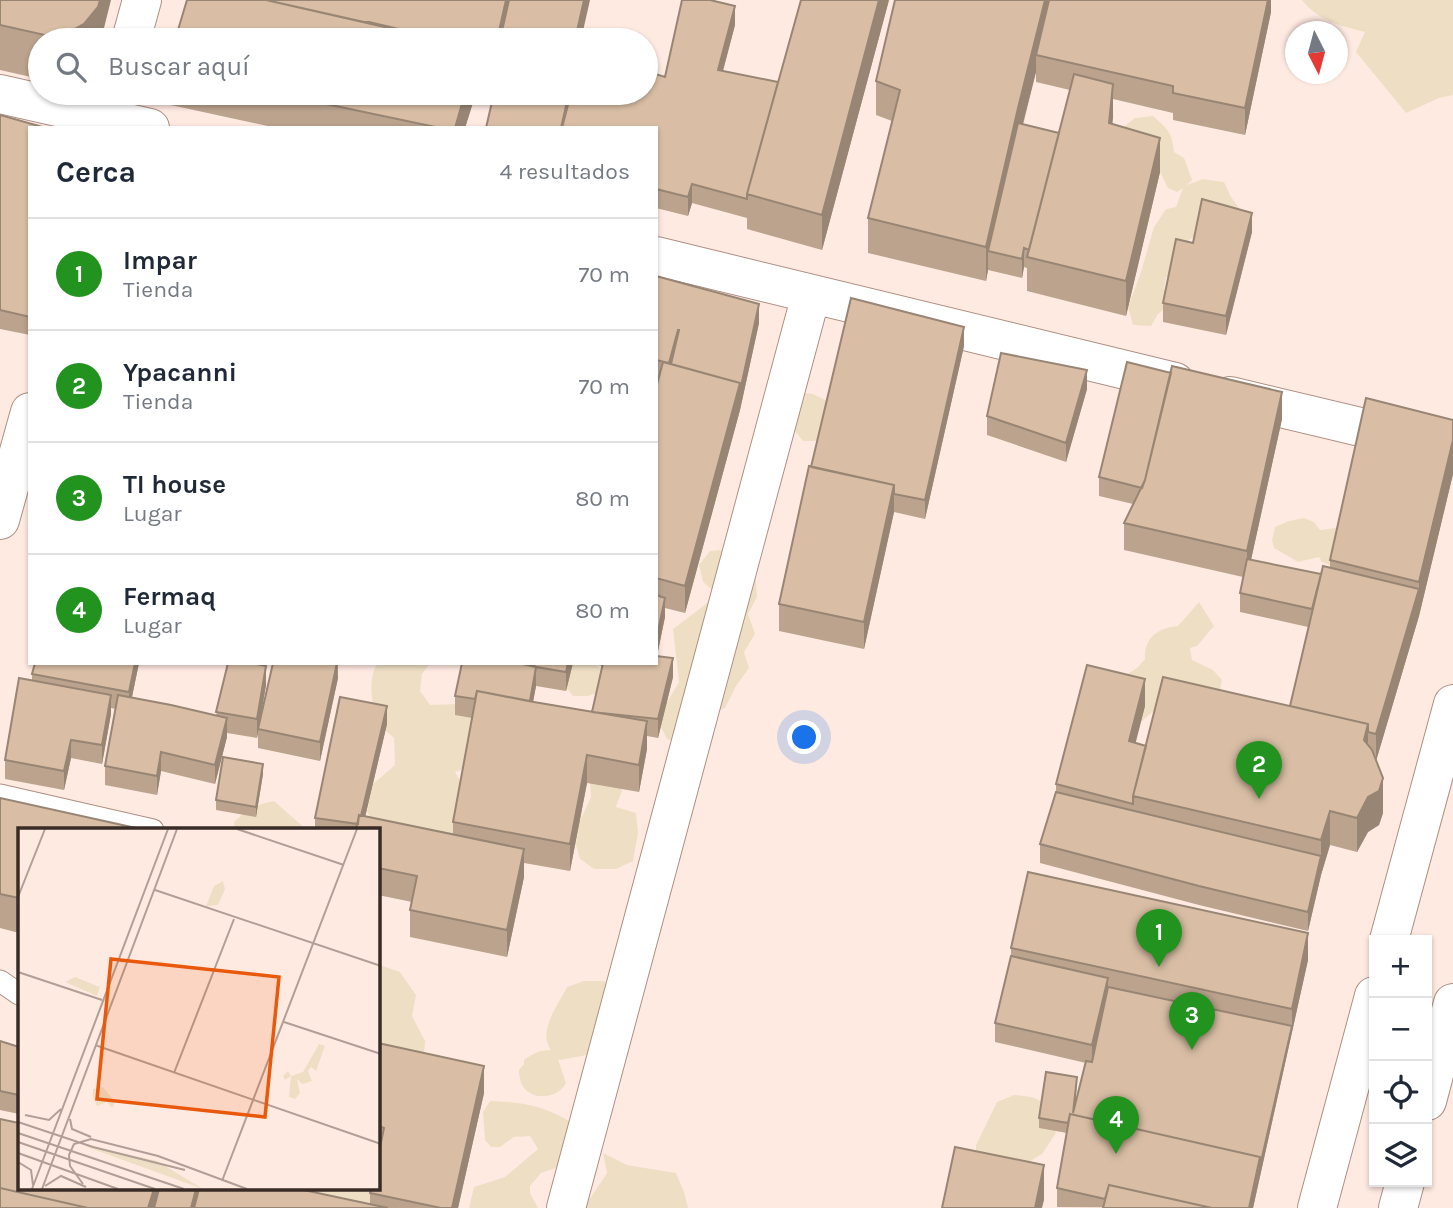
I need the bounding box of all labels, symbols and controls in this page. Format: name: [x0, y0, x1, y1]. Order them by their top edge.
north arrow: [1285, 21, 1348, 84]
search box: [28, 28, 658, 105]
icon: search: [52, 48, 90, 86]
text: Buscar aquí: [108, 51, 250, 82]
text: Cerca: [56, 154, 136, 190]
text: 4 resultados: [500, 158, 630, 185]
text: Impar: [123, 245, 197, 276]
text: 1: [75, 261, 83, 288]
text: 70 m: [579, 261, 630, 288]
text: Tienda: [123, 276, 193, 303]
text: Ypacanni: [123, 357, 237, 388]
text: 2: [72, 373, 86, 400]
text: 70 m: [579, 373, 630, 400]
text: Tienda: [123, 388, 193, 415]
text: TI house: [123, 469, 226, 500]
text: 3: [72, 485, 86, 512]
text: 80 m: [575, 485, 630, 512]
text: Lugar: [123, 500, 182, 527]
text: Fermaq: [123, 581, 216, 612]
text: 4: [72, 597, 86, 624]
text: 80 m: [575, 597, 630, 624]
text: Lugar: [123, 612, 182, 639]
your location: [787, 720, 821, 754]
pin: 2: [1236, 741, 1282, 799]
inset map: [18, 828, 380, 1190]
pin: 1: [1136, 909, 1182, 967]
map controls: [1369, 935, 1432, 1187]
button: +: [1369, 935, 1432, 998]
pin: 3: [1169, 992, 1215, 1050]
button: −: [1369, 998, 1432, 1061]
button: locate: [1369, 1061, 1432, 1124]
pin: 4: [1093, 1096, 1139, 1154]
button: layers: [1369, 1124, 1432, 1187]

